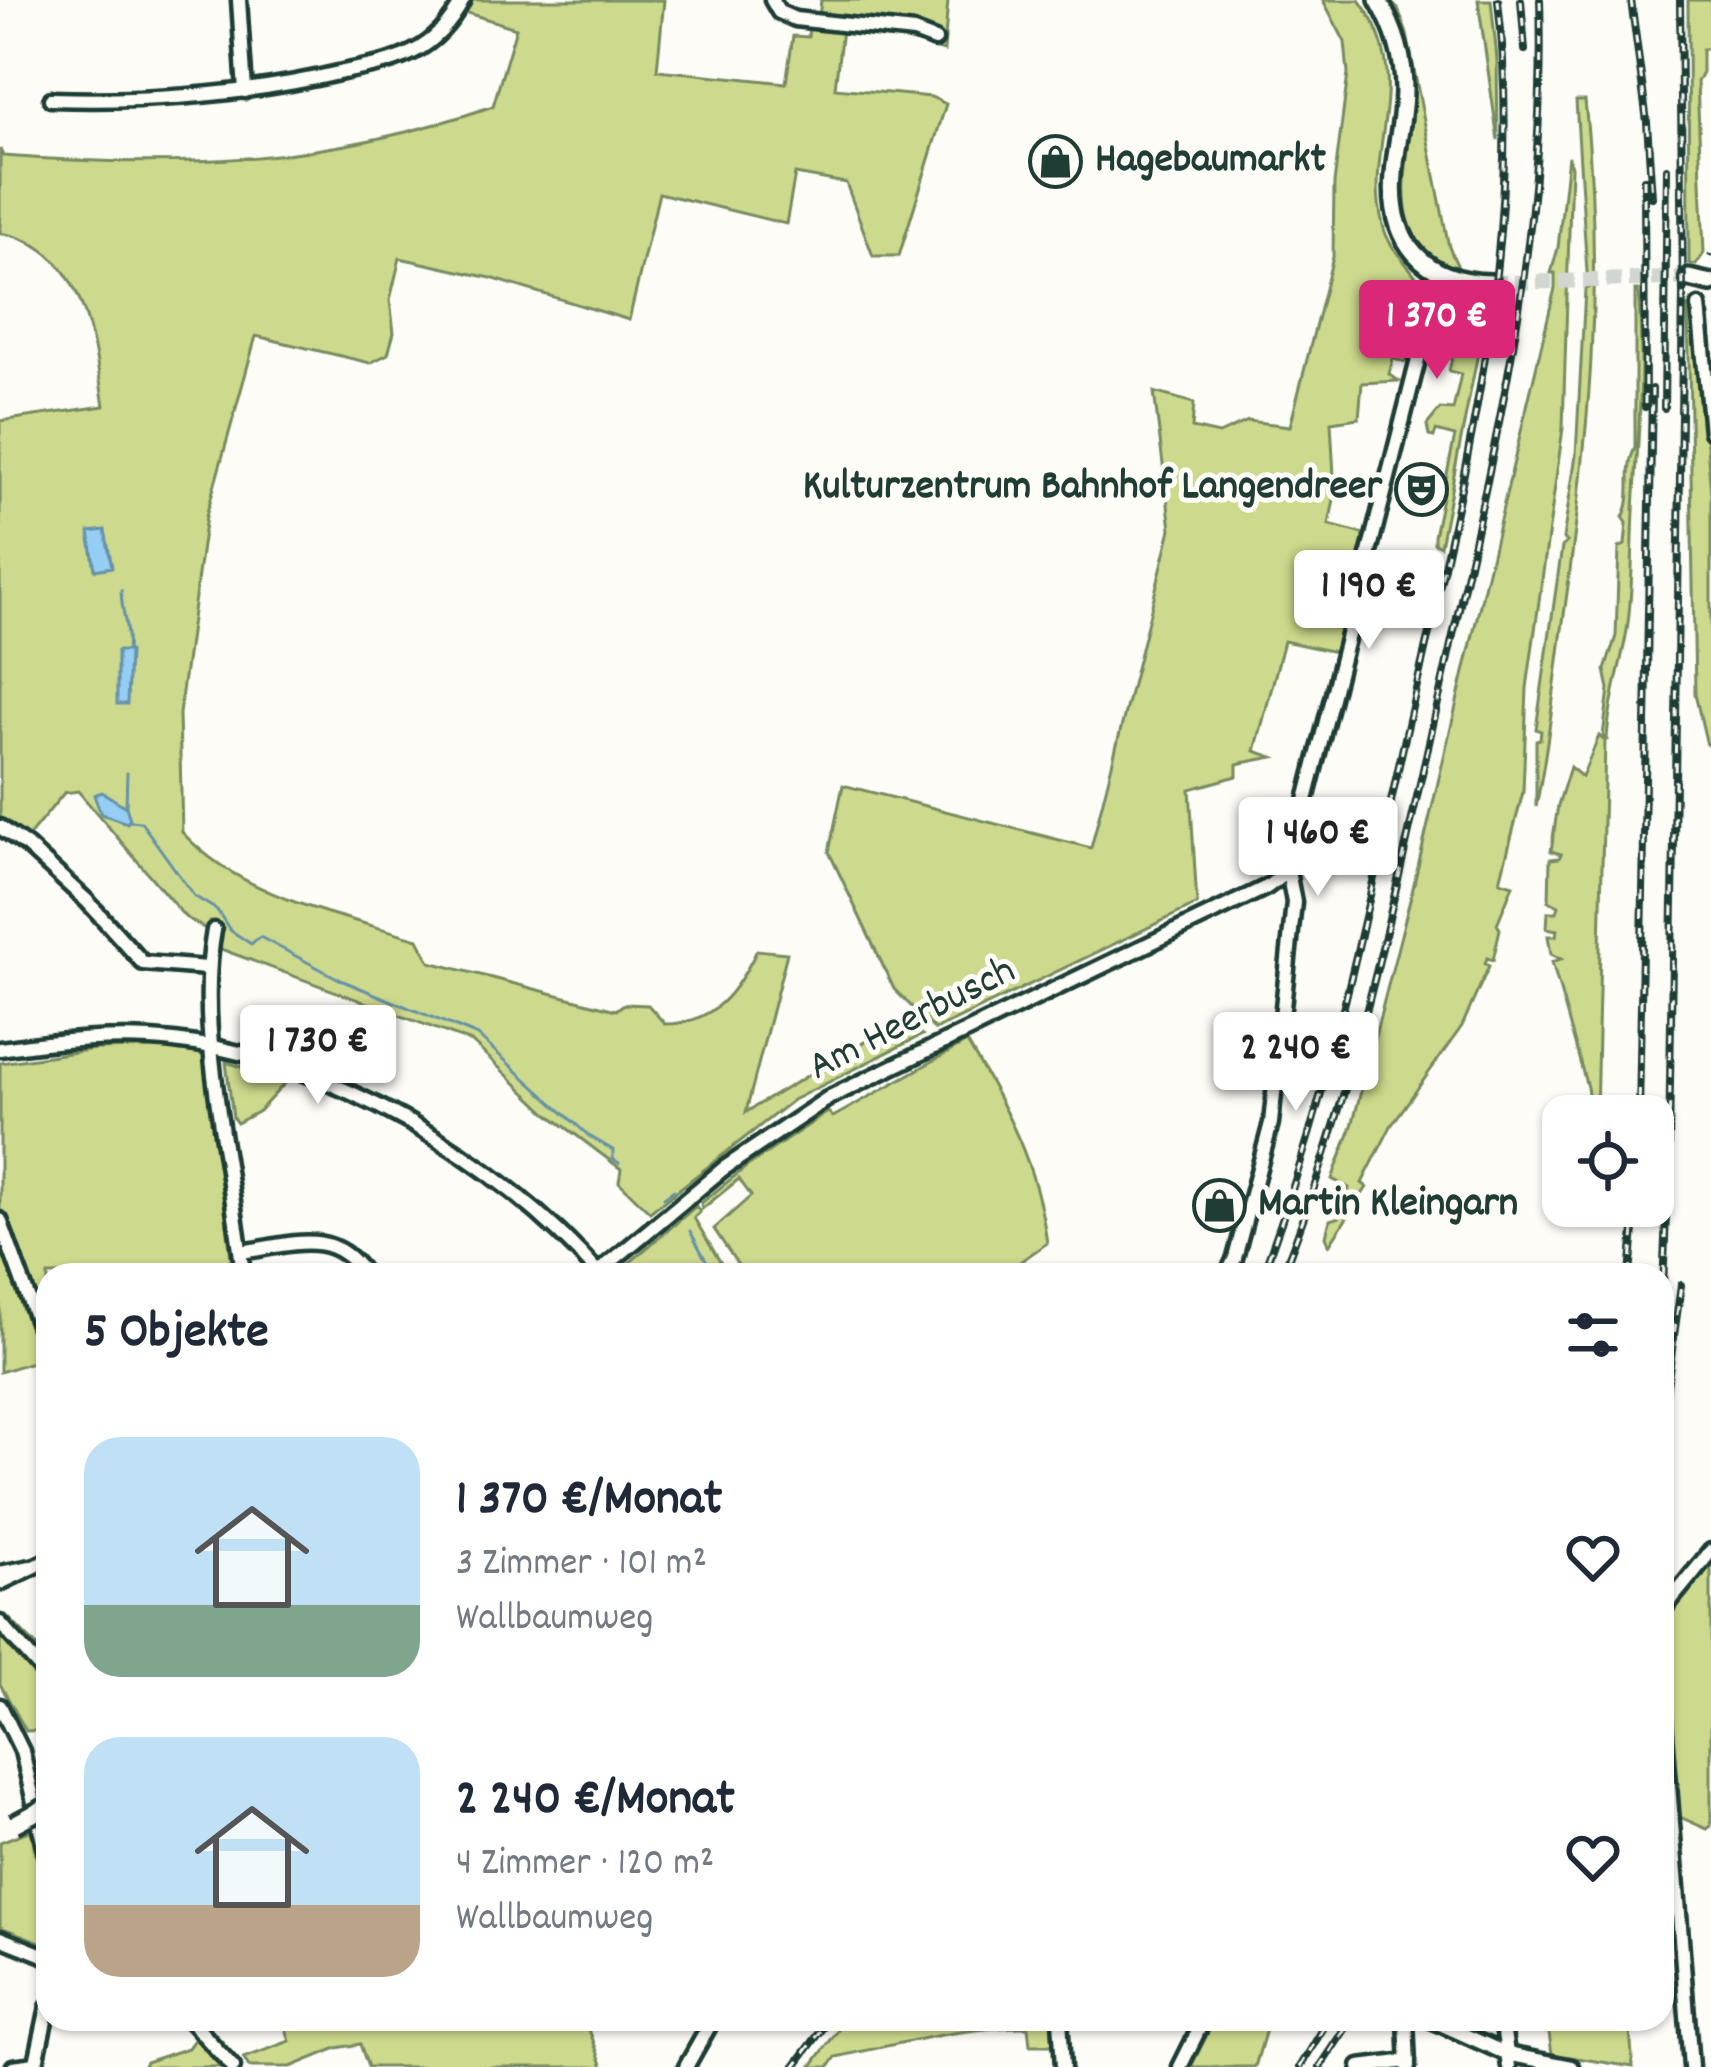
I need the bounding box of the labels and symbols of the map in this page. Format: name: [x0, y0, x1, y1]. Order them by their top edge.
place label: Hagebaumarkt: [1095, 132, 1326, 192]
shop icon: Hagebaumarkt: [1028, 134, 1084, 190]
pin: 1 370 €: [1326, 280, 1548, 382]
place label: Kulturzentrum Bahnhof Langendreer: [803, 459, 1383, 519]
theatre icon: Kulturzentrum Bahnhof Langendreer: [1393, 461, 1449, 517]
pin: 1 190 €: [1258, 550, 1480, 652]
pin: 1 460 €: [1207, 797, 1429, 899]
street label: Am Heerbusch: [799, 943, 1027, 1099]
pin: 1 730 €: [207, 1005, 429, 1107]
pin: 2 240 €: [1185, 1012, 1407, 1114]
place label: Martin Kleingarn: [1258, 1176, 1518, 1236]
shop icon: Martin Kleingarn: [1191, 1178, 1247, 1234]

